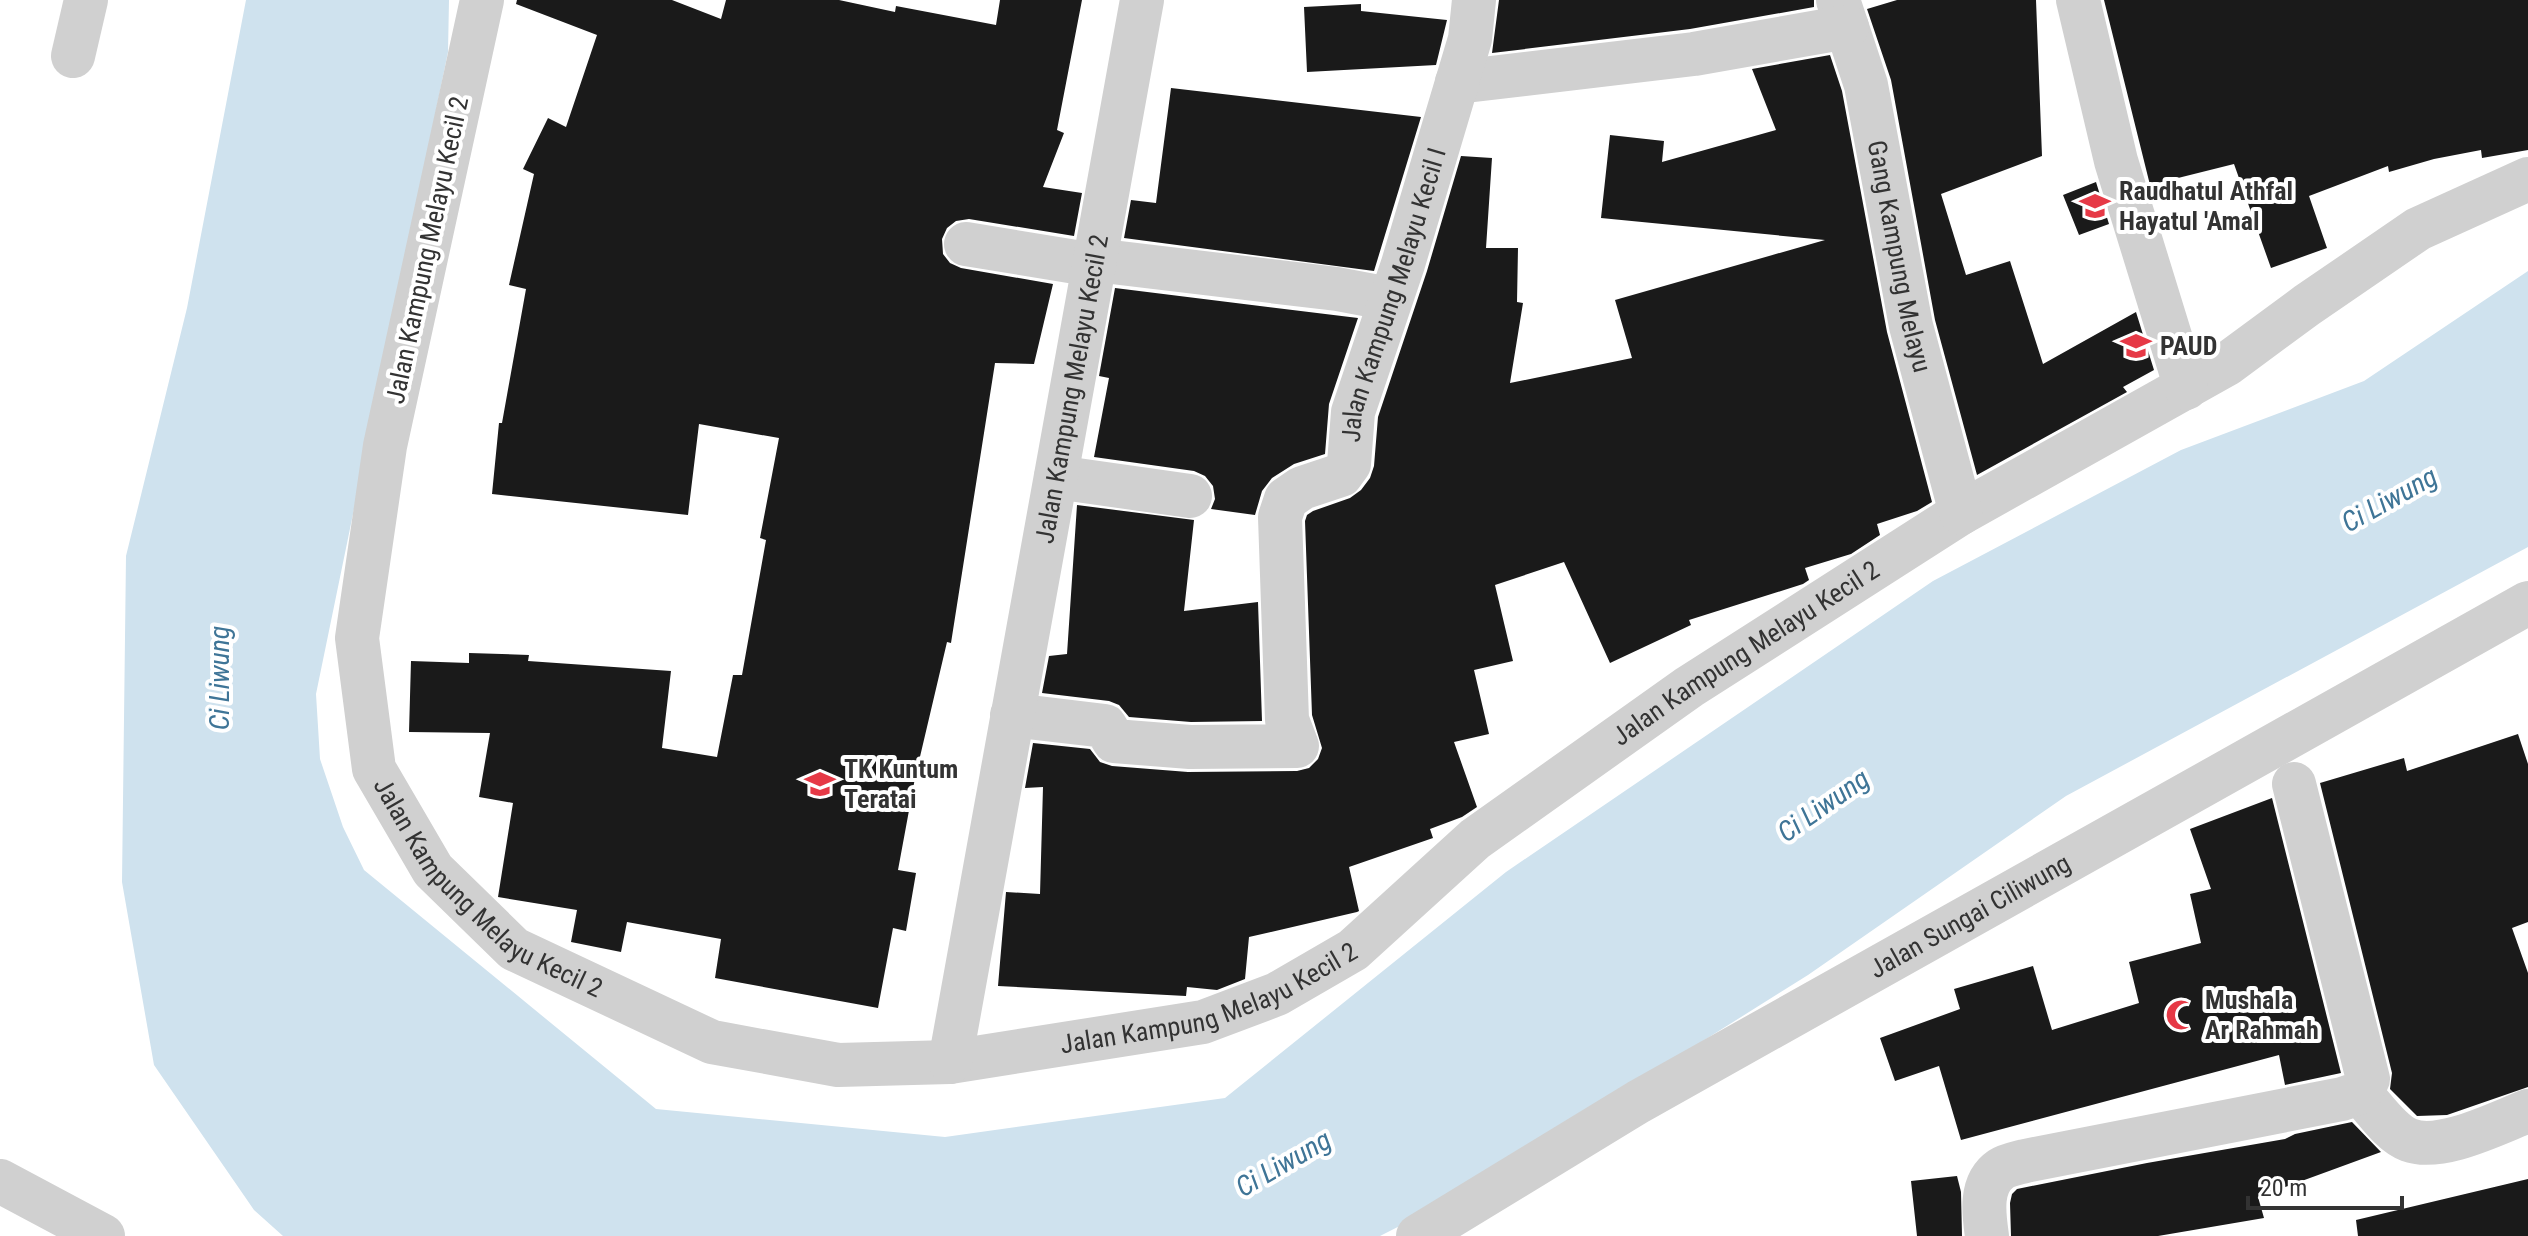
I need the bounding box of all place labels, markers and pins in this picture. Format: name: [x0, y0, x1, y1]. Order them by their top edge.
place label: Raudhatul Athfal Hayatul 'Amal: [2119, 176, 2293, 236]
school or university icon: Raudhatul Athfal Hayatul 'Amal: [2078, 189, 2112, 223]
school or university icon: PAUD: [2119, 329, 2153, 363]
place label: PAUD: [2160, 331, 2217, 361]
place label: TK Kuntum Teratai: [844, 754, 958, 814]
school or university icon: TK Kuntum Teratai: [803, 767, 837, 801]
place label: Mushala Ar Rahmah: [2205, 985, 2319, 1045]
mosque icon: Mushala Ar Rahmah: [2164, 998, 2198, 1032]

